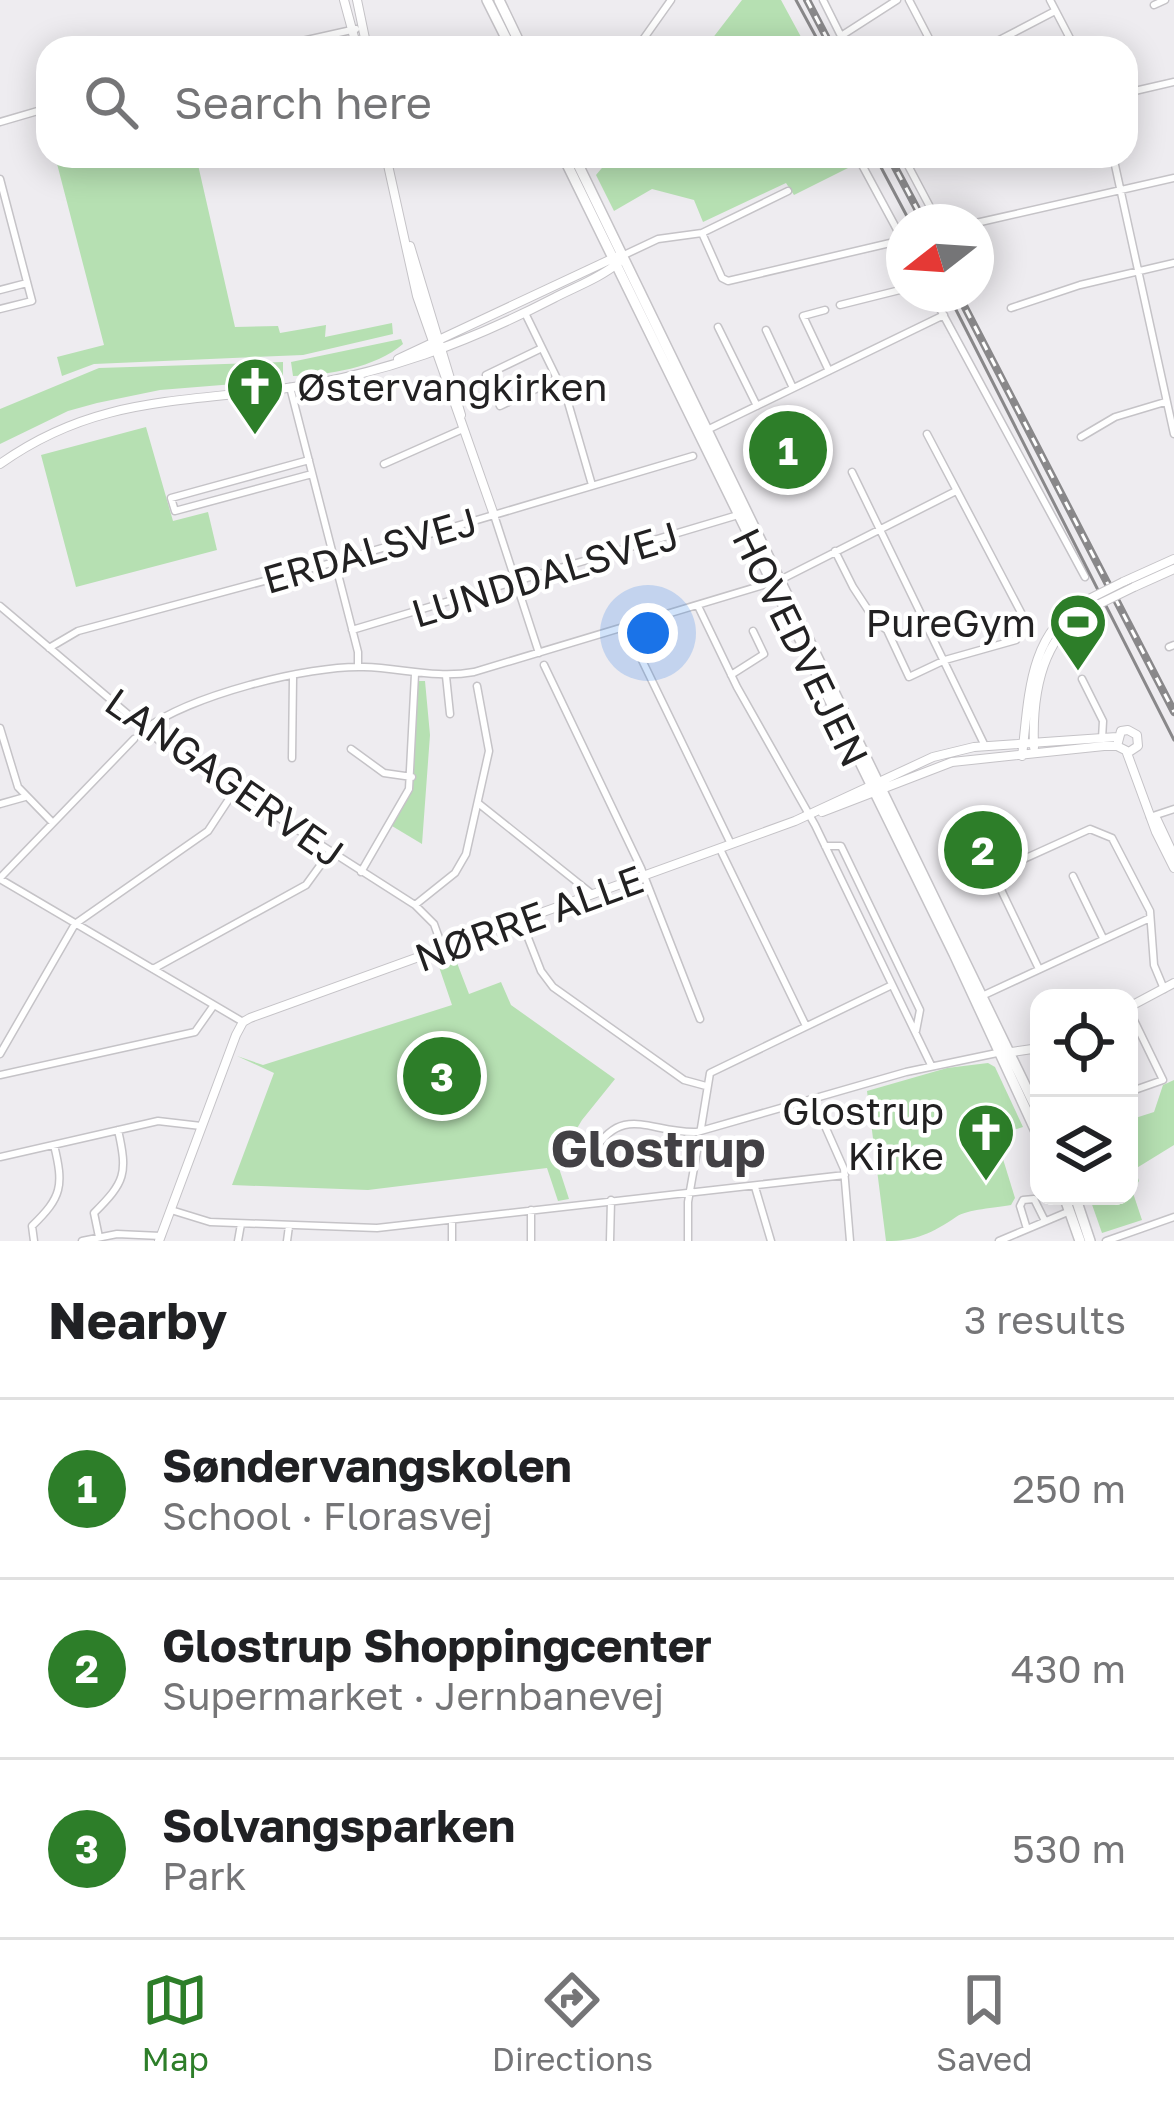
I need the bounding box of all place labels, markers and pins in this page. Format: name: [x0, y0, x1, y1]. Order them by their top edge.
church icon: Østervangkirken: [224, 355, 286, 437]
place label: Østervangkirken: [297, 363, 607, 410]
pin: 1: [749, 405, 827, 495]
sports icon: PureGym: [1047, 591, 1109, 673]
place label: PureGym: [866, 599, 1036, 646]
pin: 2: [944, 805, 1022, 895]
pin: 3: [403, 1031, 481, 1121]
place label: Glostrup Kirke: [782, 1087, 944, 1179]
church icon: Glostrup Kirke: [955, 1101, 1017, 1183]

